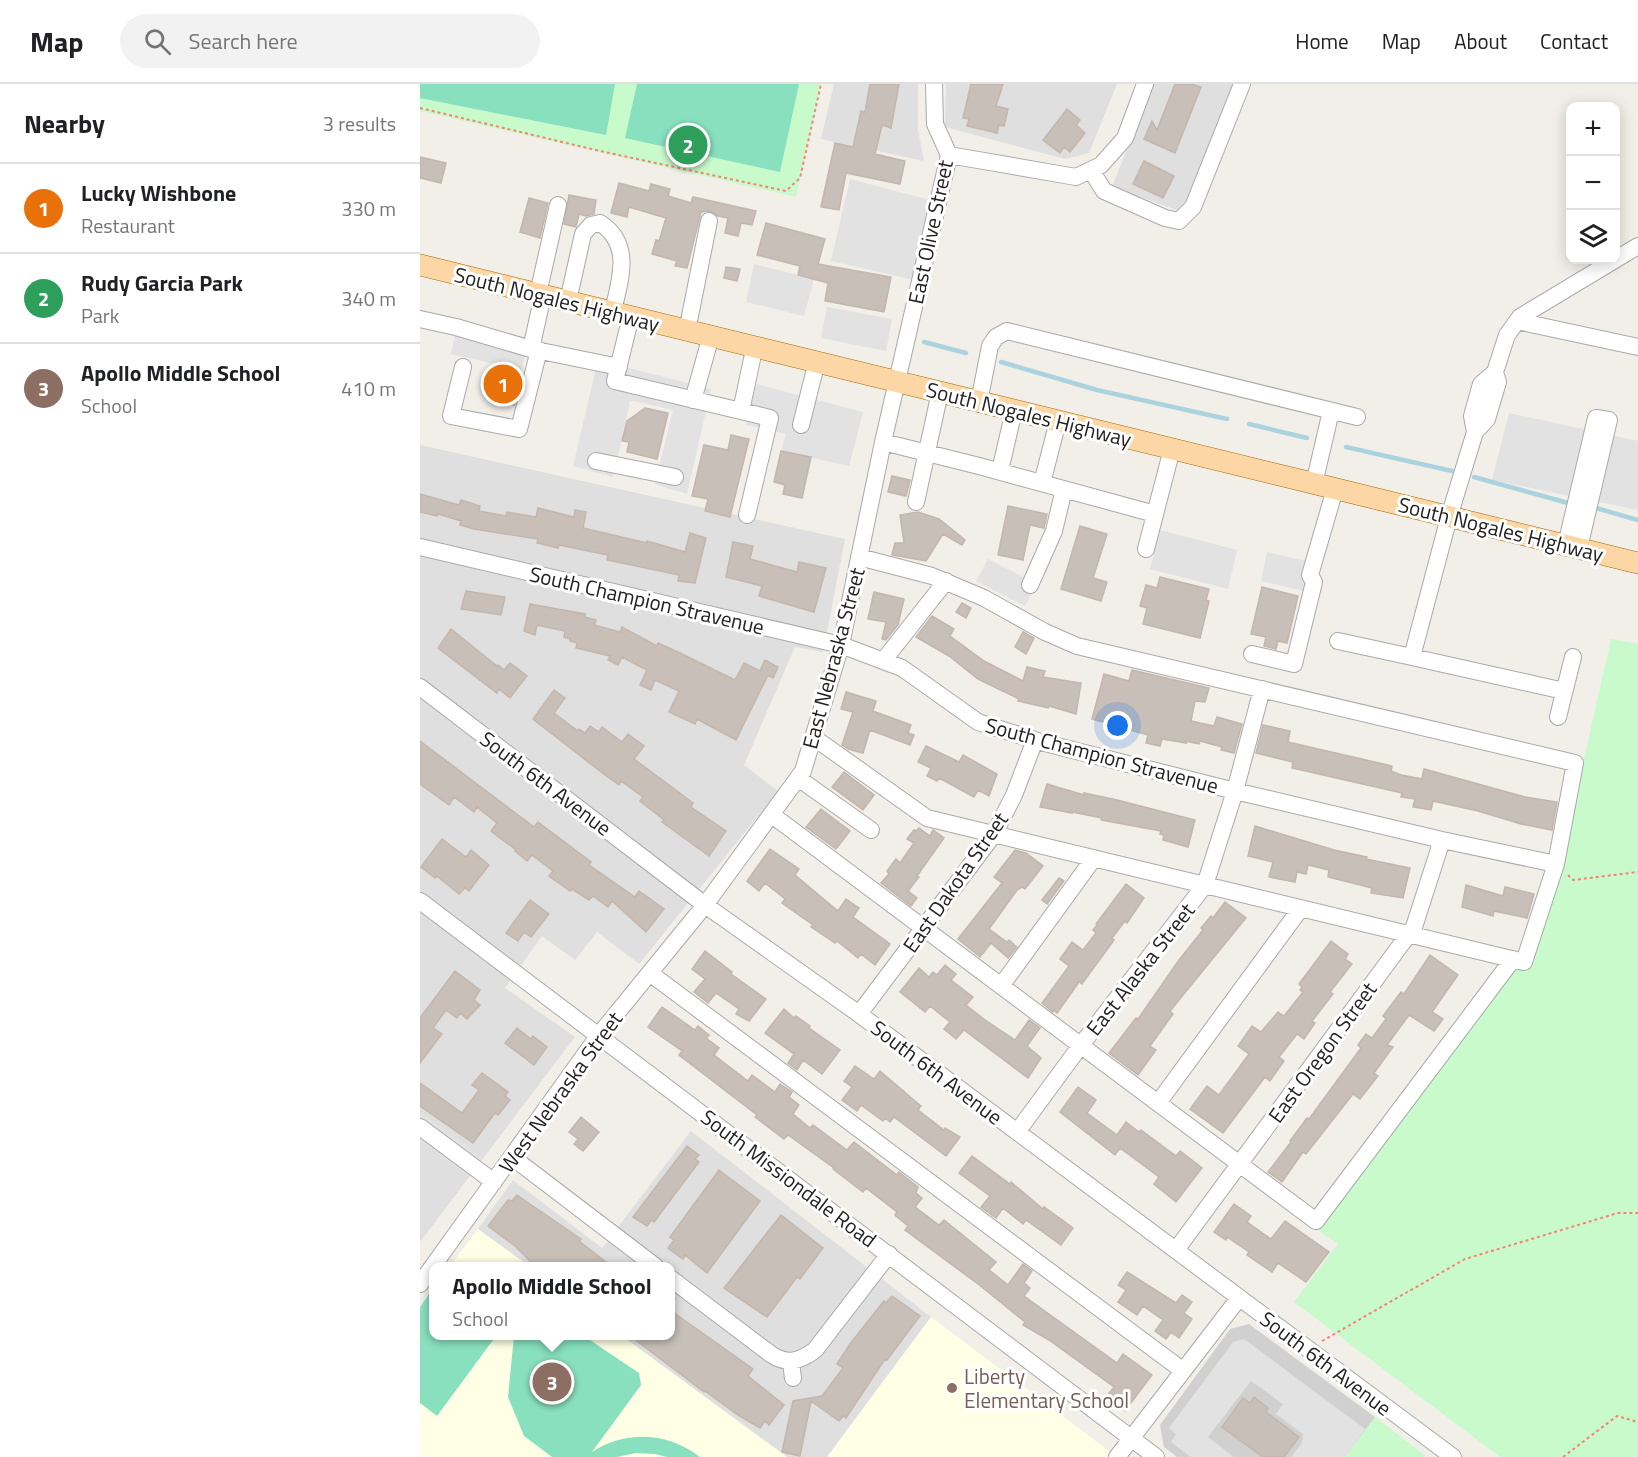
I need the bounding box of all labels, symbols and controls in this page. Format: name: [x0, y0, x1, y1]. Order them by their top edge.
search box: [120, 14, 540, 68]
text: Map: [30, 20, 84, 63]
text: Search here: [189, 24, 298, 58]
icon: search: [141, 25, 174, 58]
text: Home: [1295, 25, 1349, 57]
text: Map: [1382, 25, 1421, 57]
text: About: [1454, 25, 1507, 57]
text: Contact: [1540, 25, 1608, 57]
map controls: [1566, 102, 1620, 264]
button: +: [1566, 102, 1620, 156]
text: Nearby: [24, 104, 105, 143]
text: 3 results: [323, 108, 396, 139]
pin: 2: [668, 122, 708, 168]
street label: East Olive Street: [899, 156, 961, 307]
button: −: [1566, 156, 1620, 210]
text: Lucky Wishbone: [81, 176, 236, 210]
text: 1: [38, 193, 49, 224]
text: 330 m: [341, 193, 396, 224]
text: Restaurant: [81, 210, 175, 241]
button: layers: [1566, 210, 1620, 264]
street label: South Nogales Highway: [451, 258, 663, 340]
text: Rudy Garcia Park: [81, 266, 243, 300]
text: 2: [38, 283, 49, 314]
text: 340 m: [341, 283, 396, 314]
text: Park: [81, 300, 119, 331]
text: Apollo Middle School: [81, 356, 280, 390]
pin: 1: [484, 362, 523, 406]
text: 3: [38, 373, 49, 404]
text: 410 m: [341, 373, 396, 404]
street label: South Nogales Highway: [923, 373, 1135, 455]
text: School: [81, 390, 137, 421]
street label: South Nogales Highway: [1395, 488, 1607, 570]
street label: South Champion Stravenue: [526, 557, 768, 643]
street label: East Nebraska Street: [793, 563, 873, 752]
street label: South Champion Stravenue: [982, 708, 1222, 802]
your location: [1103, 711, 1132, 740]
street label: South 6th Avenue: [473, 723, 619, 843]
street label: East Dakota Street: [894, 805, 1016, 959]
street label: East Alaska Street: [1078, 895, 1202, 1042]
street label: East Oregon Street: [1260, 974, 1384, 1129]
street label: West Nebraska Street: [490, 1004, 630, 1180]
street label: South 6th Avenue: [864, 1012, 1010, 1132]
street label: South Missiondale Road: [694, 1101, 884, 1255]
popup: [429, 1262, 675, 1340]
text: Apollo Middle School: [452, 1269, 652, 1303]
text: School: [452, 1303, 508, 1334]
street label: South 6th Avenue: [1253, 1303, 1399, 1423]
pin: 3: [532, 1360, 572, 1404]
place label: Liberty Elementary School: [964, 1360, 1129, 1416]
marker: Liberty Elementary School: [945, 1381, 959, 1395]

